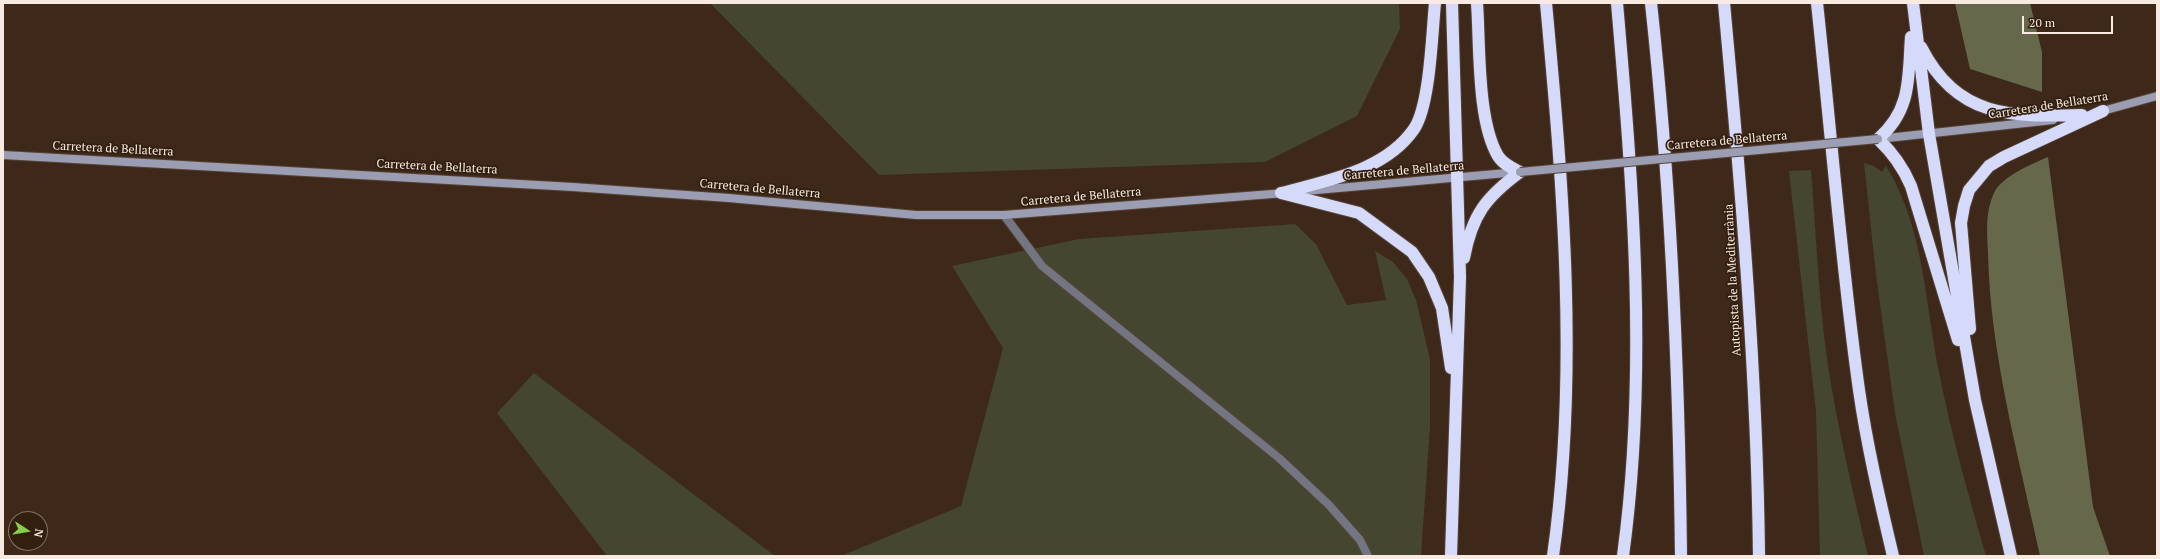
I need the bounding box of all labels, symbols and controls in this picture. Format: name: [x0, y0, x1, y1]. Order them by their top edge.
scale bar: [2024, 8, 2115, 34]
text: 20 m: [2029, 15, 2055, 30]
street label: Carretera de Bellaterra: [1987, 89, 2109, 123]
street label: Carretera de Bellaterra: [1666, 129, 1788, 153]
street label: Carretera de Bellaterra: [52, 139, 174, 159]
street label: Carretera de Bellaterra: [376, 157, 498, 177]
street label: Carretera de Bellaterra: [1343, 159, 1465, 183]
street label: Carretera de Bellaterra: [699, 177, 821, 201]
street label: Carretera de Bellaterra: [1020, 185, 1142, 209]
street label: Autopista de la Mediterrània: [1722, 203, 1744, 357]
north arrow: [8, 511, 48, 551]
text: N: [31, 528, 46, 539]

